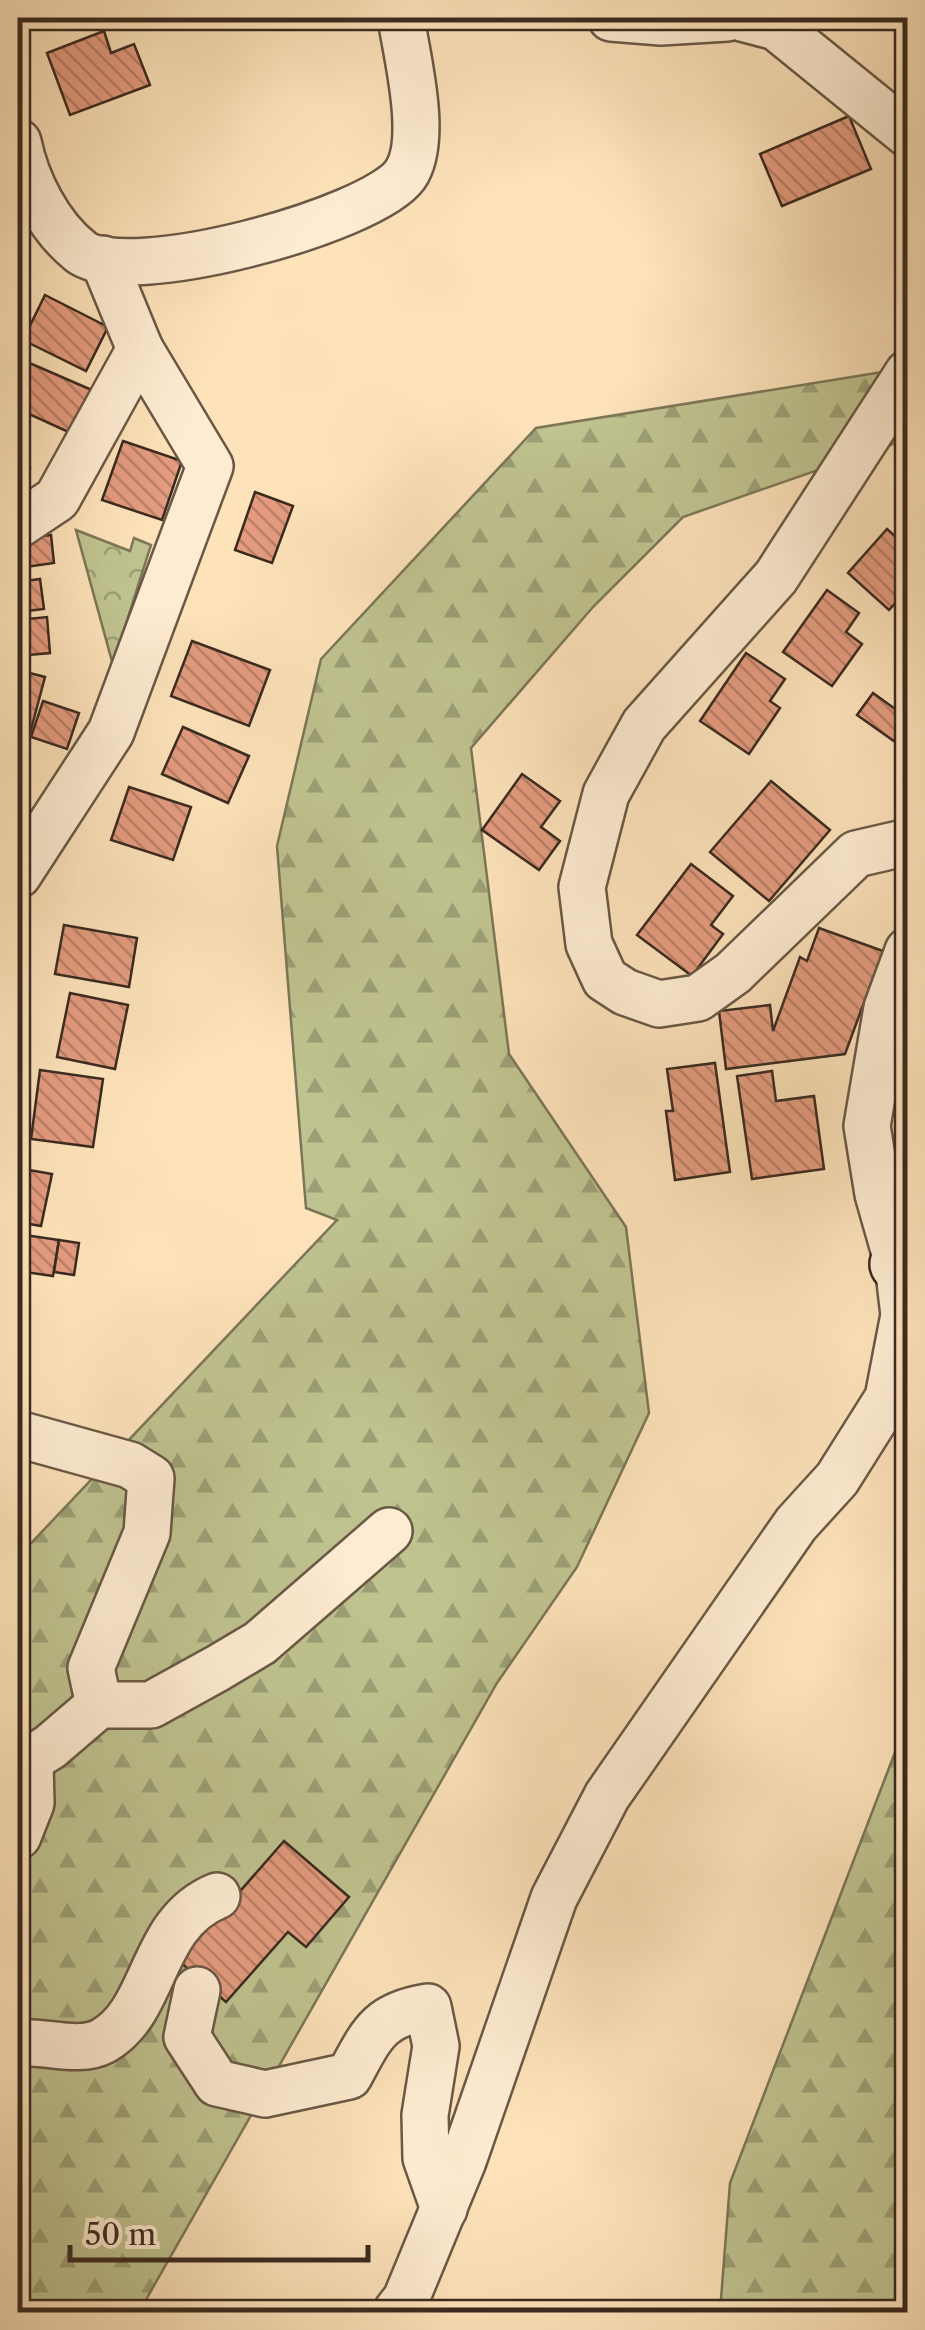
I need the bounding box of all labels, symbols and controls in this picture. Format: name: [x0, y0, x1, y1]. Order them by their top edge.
scale bar: [70, 2200, 368, 2262]
text: 50 m: [85, 2216, 156, 2253]

